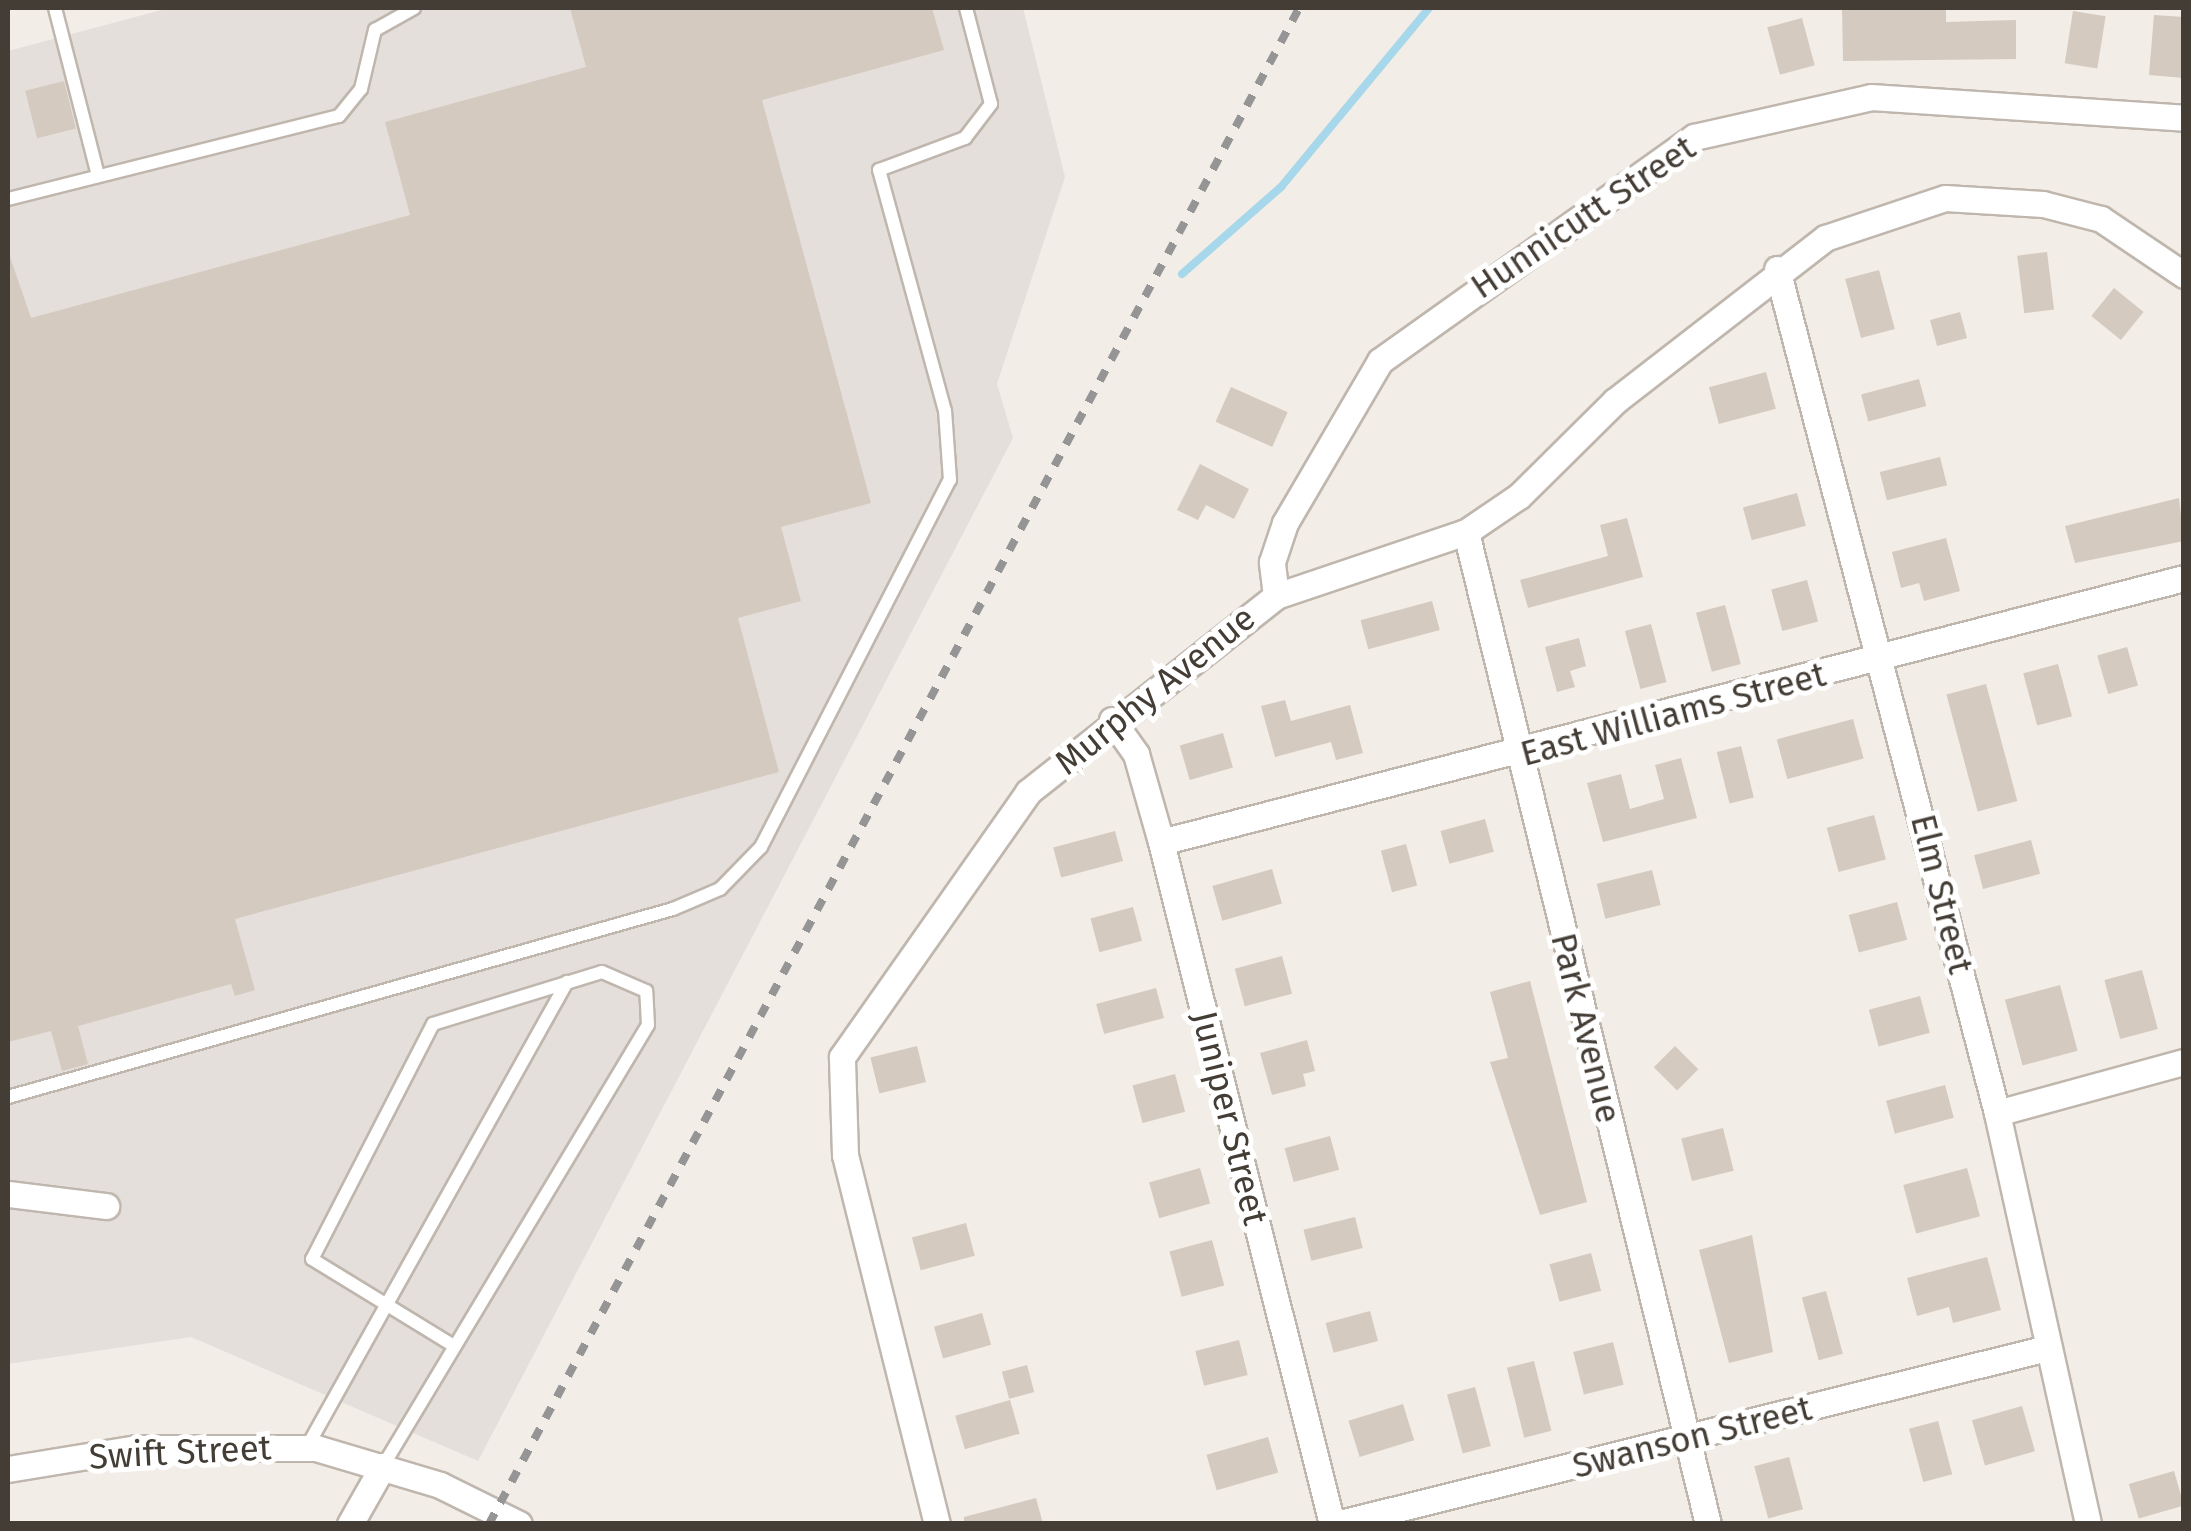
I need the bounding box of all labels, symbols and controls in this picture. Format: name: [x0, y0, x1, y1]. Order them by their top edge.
street label: Hunnicutt Street: [1463, 127, 1703, 307]
street label: Murphy Avenue: [1047, 597, 1263, 783]
street label: East Williams Street: [1516, 653, 1830, 775]
street label: Elm Street: [1902, 810, 1982, 978]
street label: Park Avenue: [1542, 929, 1630, 1127]
street label: Juniper Street: [1183, 1007, 1277, 1229]
street label: Swanson Street: [1568, 1387, 1816, 1487]
street label: Swift Street: [88, 1426, 272, 1478]

